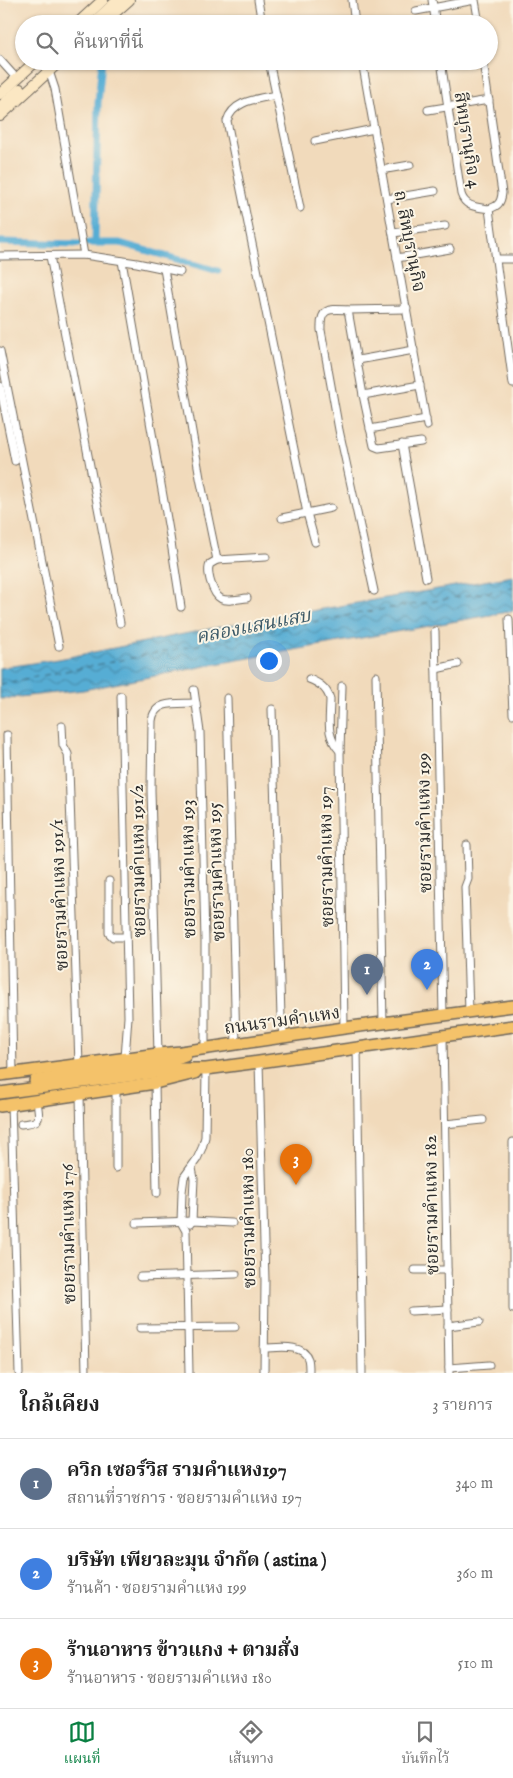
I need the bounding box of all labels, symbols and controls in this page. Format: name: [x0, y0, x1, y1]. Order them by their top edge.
search box: [15, 15, 498, 70]
icon: search: [33, 29, 61, 57]
text: ค้นหาที่นี่: [73, 31, 144, 55]
street label: สีหบุรานุกิจ 4: [448, 90, 486, 190]
street label: ถ. สีหบุรานุกิจ: [387, 188, 430, 294]
water label: คลองแสนแสบ: [194, 604, 314, 650]
your location: [256, 648, 282, 674]
street label: ซอยรามคำแหง 199: [413, 753, 438, 893]
street label: ซอยรามคำแหง 191/2: [127, 784, 152, 938]
street label: ซอยรามคำแหง 197: [315, 786, 340, 928]
street label: ซอยรามคำแหง 193: [177, 799, 202, 939]
street label: ซอยรามคำแหง 195: [204, 802, 231, 942]
street label: ซอยรามคำแหง 191/1: [46, 819, 75, 971]
pin: 2: [411, 949, 443, 990]
pin: 1: [351, 954, 383, 995]
street label: ถนนรามคำแหง: [223, 1002, 342, 1041]
street label: ซอยรามคำแหง 182: [420, 1135, 445, 1275]
pin: 3: [280, 1144, 312, 1185]
street label: ซอยรามคำแหง 180: [237, 1148, 262, 1288]
street label: ซอยรามคำแหง 176: [57, 1163, 82, 1304]
text: ใกล้เคียง: [20, 1392, 100, 1419]
text: 3 รายการ: [433, 1396, 493, 1416]
text: ควิก เซอร์วิส รามคำแหง197: [67, 1459, 287, 1483]
text: 1: [33, 1474, 39, 1494]
text: 340 m: [455, 1474, 493, 1494]
text: สถานที่ราชการ · ซอยรามคำแหง 197: [67, 1489, 302, 1509]
text: บริษัท เพียวละมุน จำกัด ( astina ): [67, 1549, 327, 1573]
text: 2: [32, 1564, 40, 1584]
text: 360 m: [457, 1564, 493, 1584]
text: ร้านค้า · ซอยรามคำแหง 199: [67, 1579, 247, 1599]
text: ร้านอาหาร ข้าวแกง + ตามสั่ง: [67, 1639, 299, 1663]
text: 3: [33, 1654, 39, 1674]
text: 510 m: [458, 1654, 493, 1674]
text: ร้านอาหาร · ซอยรามคำแหง 180: [67, 1669, 272, 1689]
tab: แผนที่: [64, 1718, 101, 1770]
tab: เส้นทาง: [228, 1718, 274, 1770]
tab: บันทึกไว้: [401, 1718, 449, 1770]

